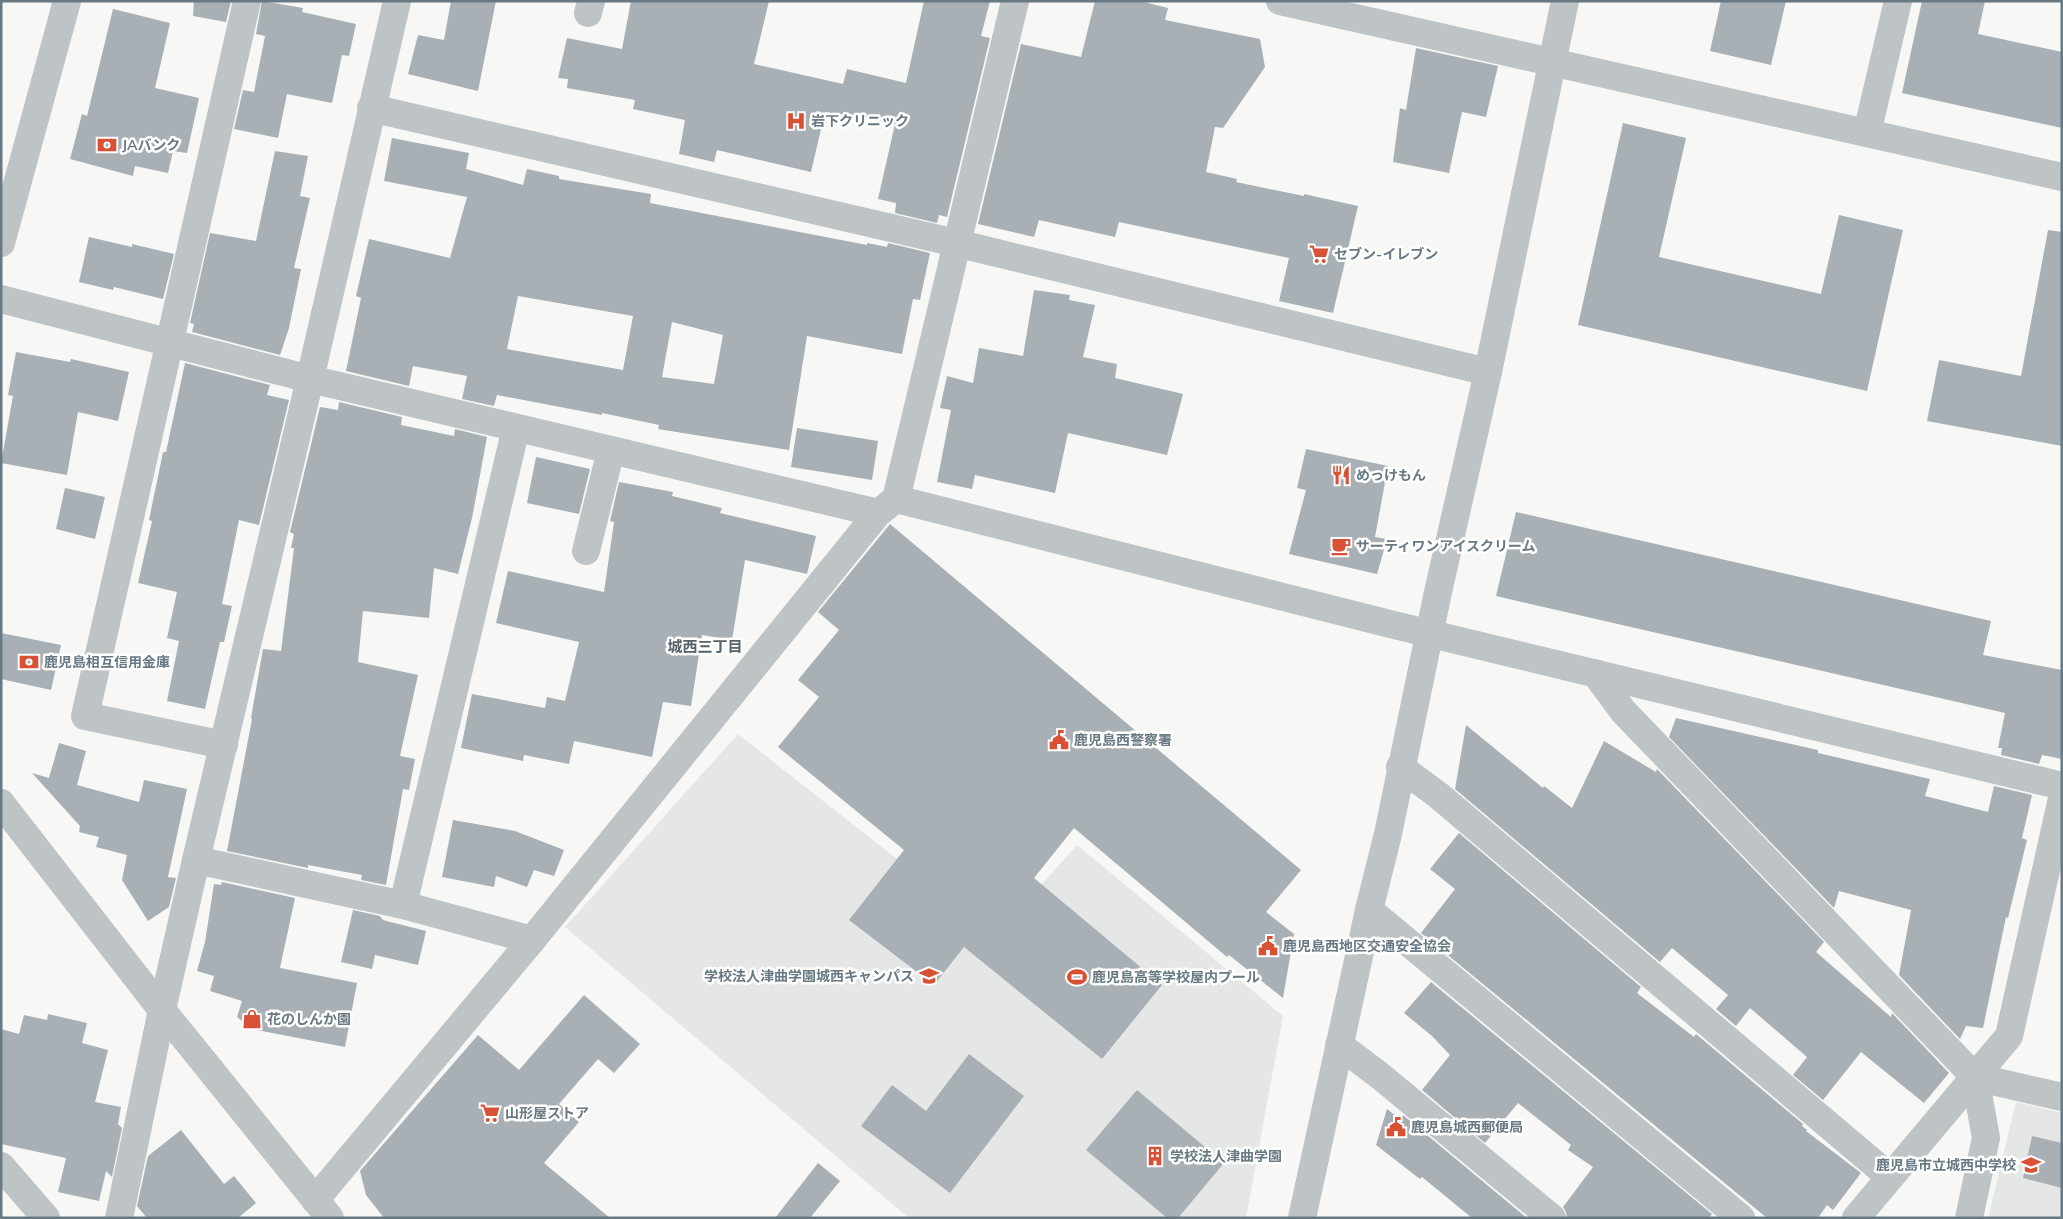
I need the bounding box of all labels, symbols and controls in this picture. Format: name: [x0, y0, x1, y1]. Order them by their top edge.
hospital icon: 岩下クリニック: [785, 110, 807, 132]
place label: 岩下クリニック: [811, 112, 909, 130]
bank icon: JAバンク: [96, 134, 118, 156]
place label: JAバンク: [122, 136, 180, 154]
supermarket icon: セブン-イレブン: [1308, 243, 1330, 265]
place label: セブン-イレブン: [1334, 245, 1438, 263]
restaurant icon: めっけもん: [1330, 464, 1352, 486]
place label: めっけもん: [1356, 466, 1426, 484]
cafe icon: サーティワンアイスクリーム: [1330, 535, 1352, 557]
place label: サーティワンアイスクリーム: [1356, 537, 1536, 555]
district label: 城西三丁目: [667, 637, 743, 656]
bank icon: 鹿児島相互信用金庫: [18, 651, 40, 673]
place label: 鹿児島相互信用金庫: [44, 653, 170, 671]
public building icon: 鹿児島西警察署: [1048, 729, 1070, 751]
place label: 鹿児島西警察署: [1074, 731, 1172, 749]
public building icon: 鹿児島西地区交通安全協会: [1257, 935, 1279, 957]
place label: 鹿児島西地区交通安全協会: [1283, 937, 1451, 955]
school or university icon: 学校法人津曲学園城西キャンパス: [918, 965, 940, 987]
sports icon: 鹿児島高等学校屋内プール: [1066, 966, 1088, 988]
place label: 学校法人津曲学園城西キャンパス: [704, 967, 914, 985]
place label: 鹿児島高等学校屋内プール: [1092, 968, 1260, 986]
shop icon: 花のしんか園: [241, 1008, 263, 1030]
place label: 花のしんか園: [267, 1010, 351, 1028]
supermarket icon: 山形屋ストア: [479, 1102, 501, 1124]
place label: 山形屋ストア: [505, 1104, 589, 1122]
public building icon: 鹿児島城西郵便局: [1385, 1116, 1407, 1138]
place label: 鹿児島城西郵便局: [1411, 1118, 1523, 1136]
building icon: 学校法人津曲学園: [1144, 1145, 1166, 1167]
place label: 学校法人津曲学園: [1170, 1147, 1282, 1165]
school or university icon: 鹿児島市立城西中学校: [2020, 1154, 2042, 1176]
place label: 鹿児島市立城西中学校: [1876, 1156, 2016, 1174]

